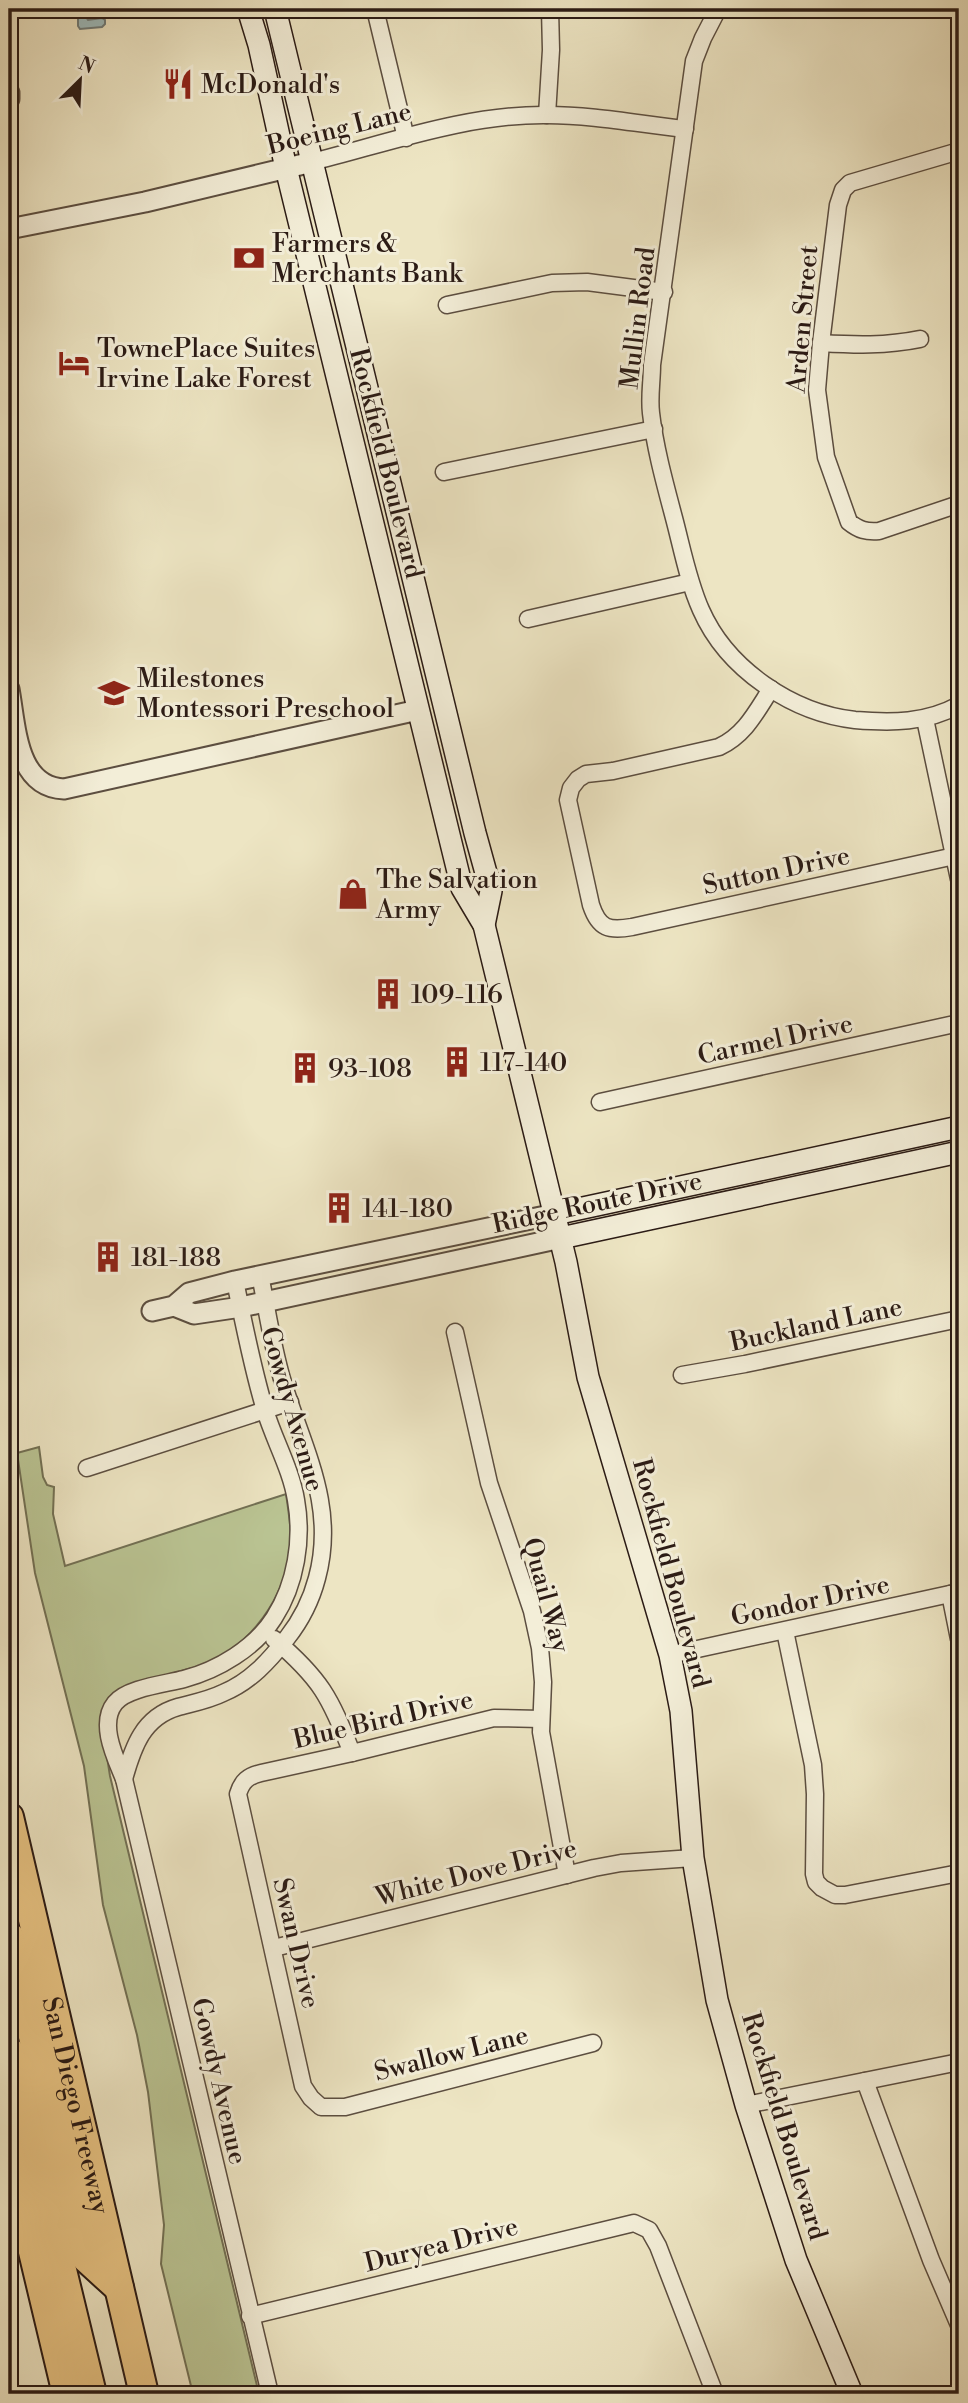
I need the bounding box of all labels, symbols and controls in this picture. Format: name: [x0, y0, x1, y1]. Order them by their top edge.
north arrow: [46, 46, 116, 116]
text: N: [75, 51, 98, 79]
restaurant icon: McDonald's: [161, 67, 195, 101]
place label: McDonald's: [201, 69, 340, 101]
street label: Boeing Lane: [263, 96, 415, 163]
place label: Farmers & Merchants Bank: [272, 228, 464, 290]
bank icon: Farmers & Merchants Bank: [232, 241, 266, 275]
street label: Arden Street: [781, 244, 825, 395]
street label: Mullin Road: [613, 245, 663, 391]
place label: TownePlace Suites Irvine Lake Forest: [97, 333, 315, 395]
street label: Rockfield Boulevard: [342, 345, 430, 582]
hotel icon: TownePlace Suites Irvine Lake Forest: [57, 346, 91, 380]
place label: Milestones Montessori Preschool: [137, 663, 394, 725]
school or university icon: Milestones Montessori Preschool: [97, 676, 131, 710]
street label: Sutton Drive: [700, 840, 853, 902]
place label: The Salvation Army: [375, 864, 538, 926]
shop icon: The Salvation Army: [336, 877, 370, 911]
building icon: 109-116: [371, 977, 405, 1011]
place label: 109-116: [411, 979, 503, 1011]
street label: Carmel Drive: [695, 1008, 856, 1072]
building icon: 117-140: [440, 1045, 474, 1079]
place label: 117-140: [480, 1047, 567, 1079]
building icon: 93-108: [288, 1051, 322, 1085]
place label: 93-108: [328, 1053, 412, 1085]
street label: Ridge Route Drive: [489, 1165, 705, 1241]
building icon: 141-180: [322, 1191, 356, 1225]
place label: 141-180: [362, 1193, 453, 1225]
building icon: 181-188: [91, 1240, 125, 1274]
place label: 181-188: [131, 1242, 221, 1274]
street label: Buckland Lane: [726, 1291, 905, 1359]
street label: Gowdy Avenue: [253, 1323, 331, 1495]
street label: Rockfield Boulevard: [625, 1455, 717, 1692]
street label: Quail Way: [515, 1534, 577, 1656]
street label: Gondor Drive: [728, 1569, 892, 1633]
street label: Blue Bird Drive: [289, 1684, 476, 1756]
street label: White Dove Drive: [371, 1832, 580, 1914]
street label: Swan Drive: [265, 1875, 327, 2012]
street label: San Diego Freeway: [35, 1994, 116, 2218]
street label: Gowdy Avenue: [184, 1995, 254, 2168]
street label: Rockfield Boulevard: [734, 2009, 834, 2244]
street label: Swallow Lane: [371, 2019, 532, 2089]
street label: Duryea Drive: [361, 2210, 521, 2280]

